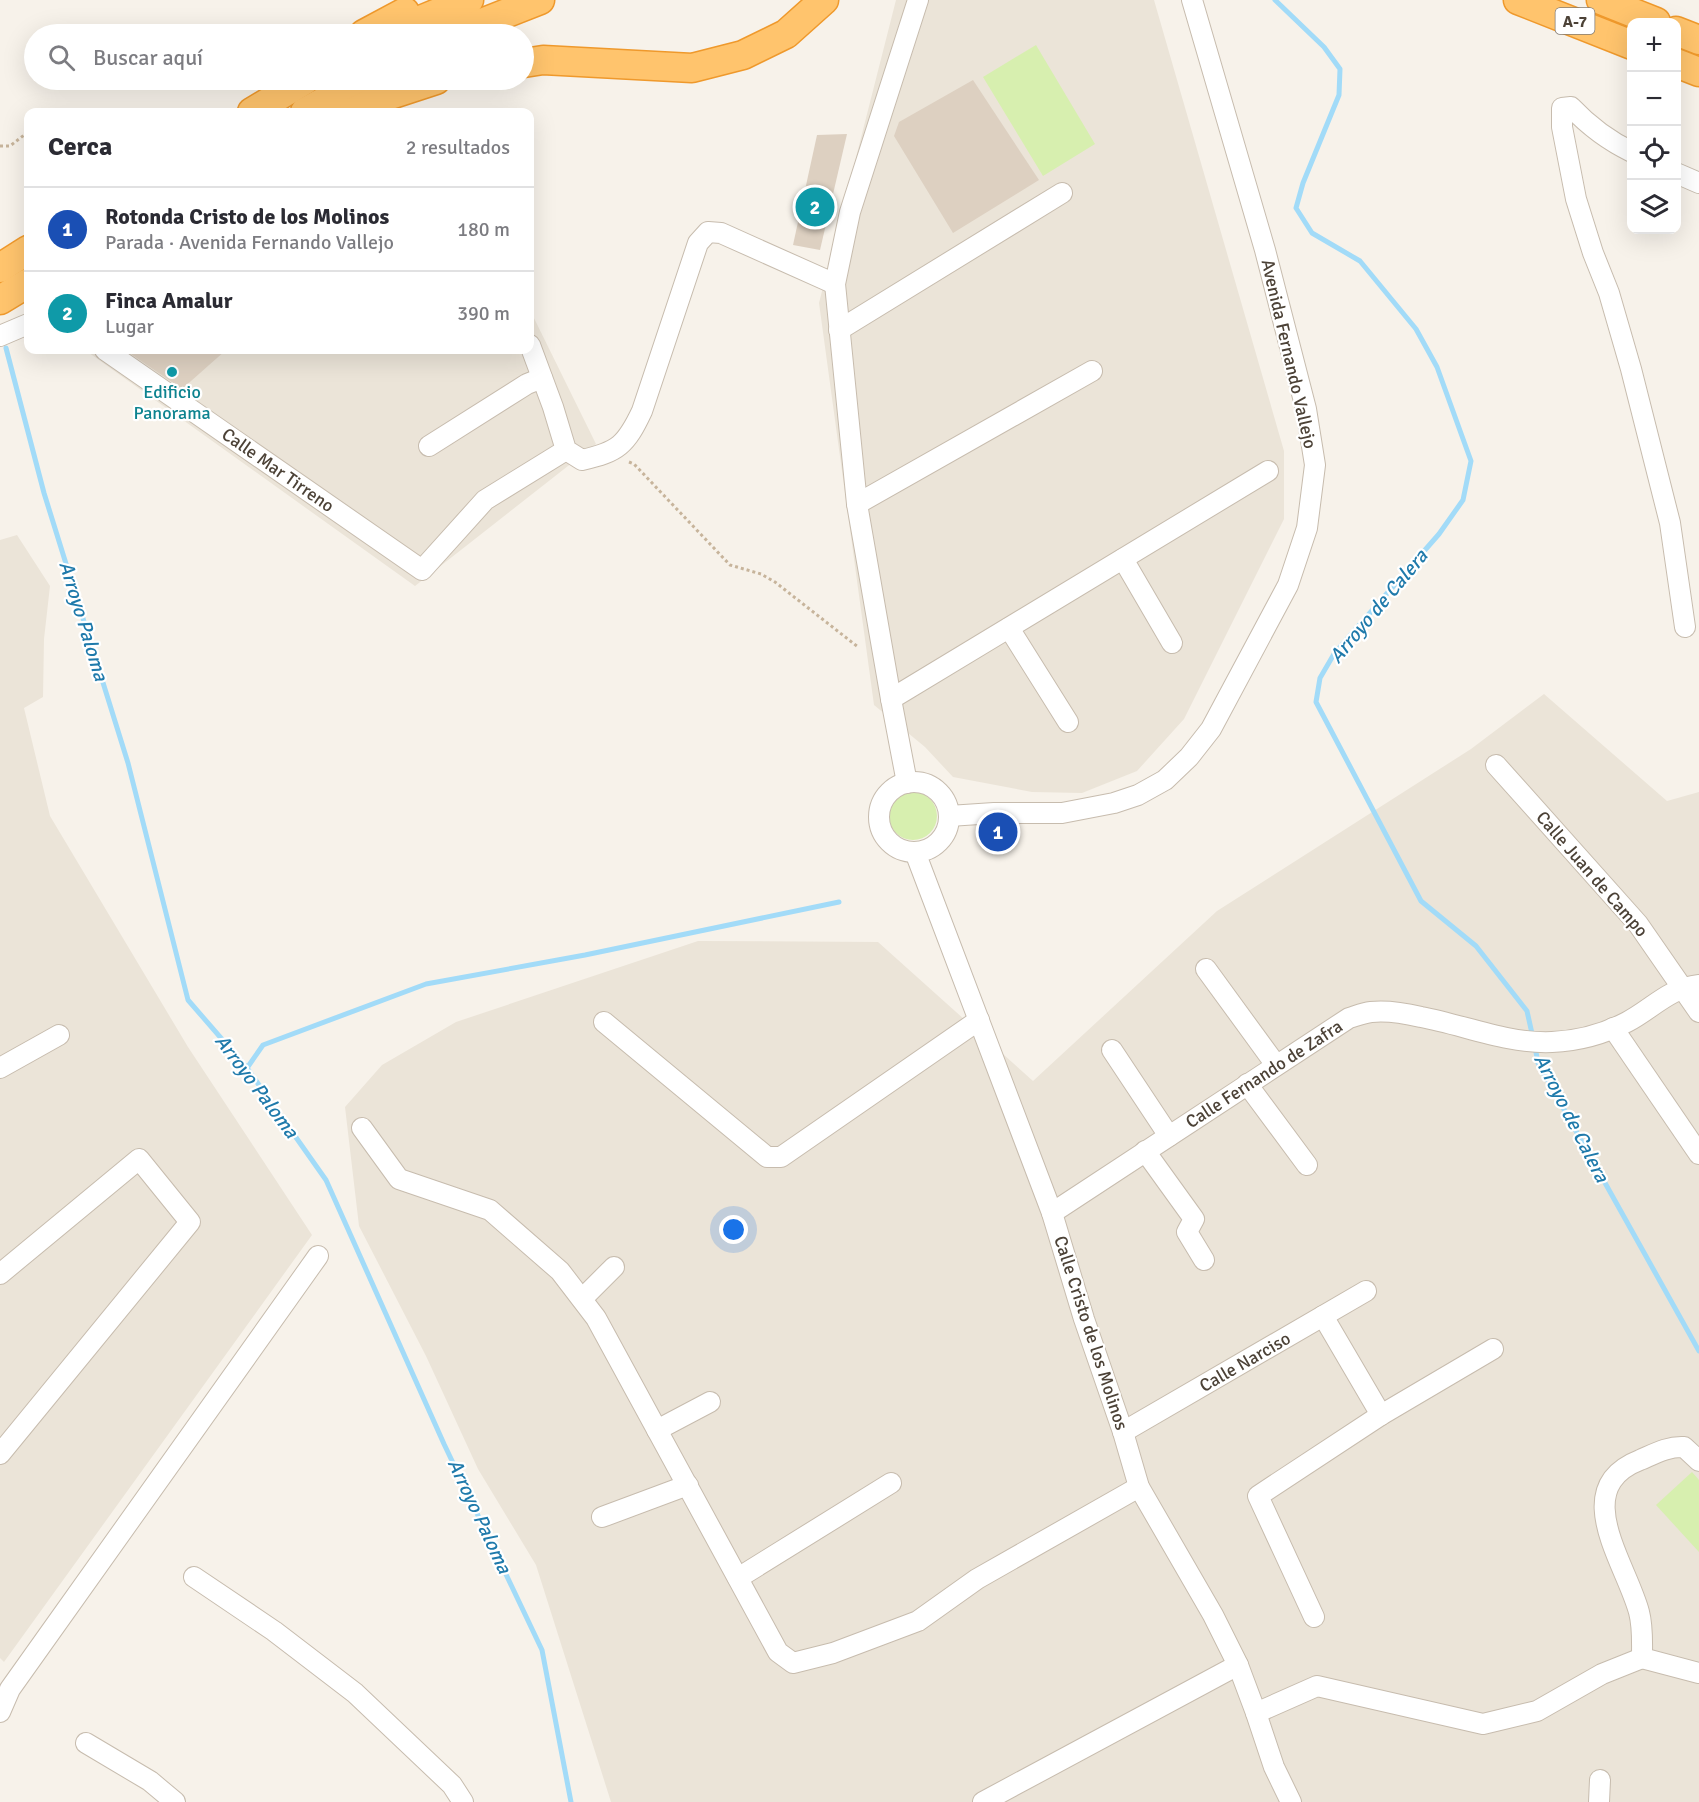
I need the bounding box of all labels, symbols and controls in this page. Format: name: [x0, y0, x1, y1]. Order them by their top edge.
road number: A-7: [1556, 8, 1594, 34]
map controls: [1627, 18, 1681, 234]
button: +: [1627, 18, 1681, 72]
search box: [24, 24, 534, 90]
icon: search: [45, 41, 78, 74]
text: Buscar aquí: [93, 44, 203, 71]
button: −: [1627, 72, 1681, 126]
button: locate: [1627, 126, 1681, 180]
text: Cerca: [48, 131, 112, 163]
text: 2 resultados: [406, 135, 510, 160]
button: layers: [1627, 180, 1681, 234]
pin: 2: [796, 184, 834, 230]
text: Rotonda Cristo de los Molinos: [105, 203, 389, 230]
text: 1: [62, 217, 73, 242]
text: 180 m: [457, 217, 510, 242]
text: Parada · Avenida Fernando Vallejo: [105, 230, 394, 255]
street label: Avenida Fernando Vallejo: [1257, 257, 1321, 451]
text: Finca Amalur: [105, 287, 232, 314]
text: 2: [62, 301, 73, 326]
text: 390 m: [457, 301, 510, 326]
text: Lugar: [105, 314, 154, 339]
marker: Edificio Panorama: [165, 365, 179, 379]
place label: Edificio Panorama: [133, 381, 211, 424]
street label: Calle Mar Tirreno: [218, 423, 338, 517]
water label: Arroyo de Calera: [1324, 544, 1434, 668]
water label: Arroyo Paloma: [53, 558, 114, 685]
street label: Calle Juan de Campo: [1531, 807, 1653, 941]
pin: 1: [978, 810, 1018, 854]
street label: Calle Fernando de Zafra: [1181, 1015, 1347, 1133]
water label: Arroyo Paloma: [209, 1029, 304, 1144]
water label: Arroyo de Calera: [1528, 1050, 1615, 1187]
your location: [719, 1215, 748, 1244]
street label: Calle Cristo de los Molinos: [1049, 1233, 1133, 1433]
street label: Calle Narciso: [1196, 1327, 1294, 1397]
water label: Arroyo Paloma: [442, 1455, 517, 1578]

